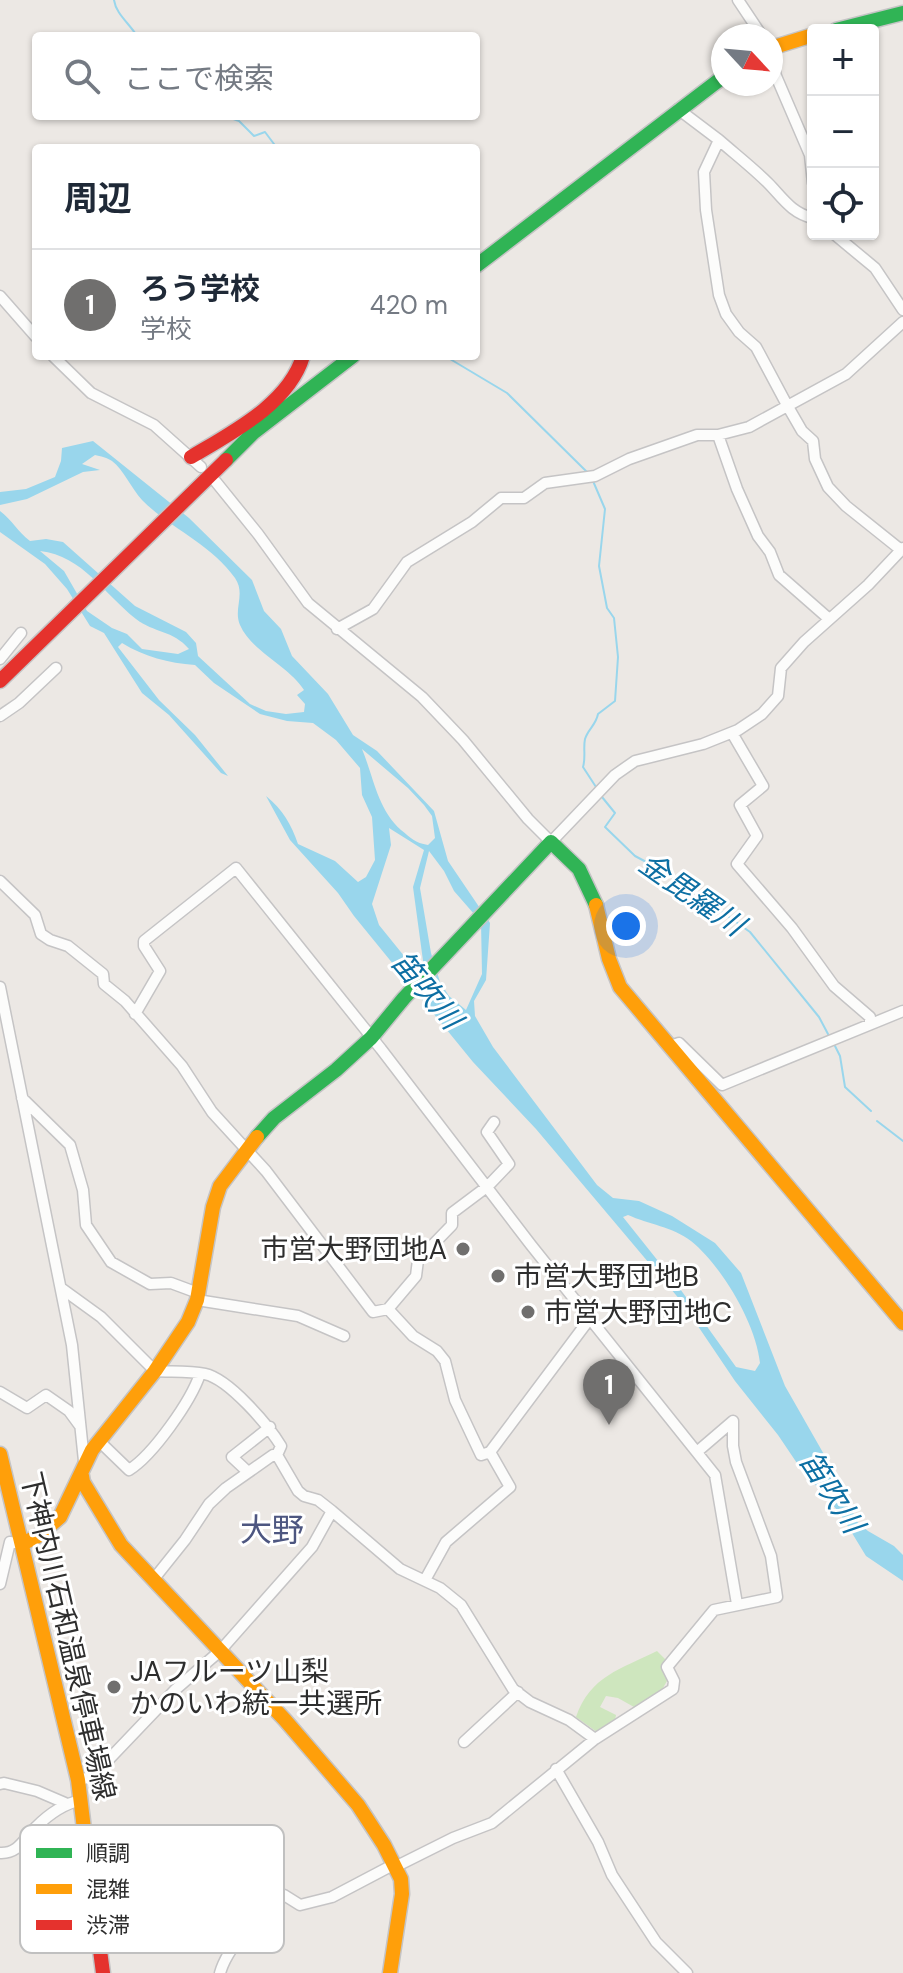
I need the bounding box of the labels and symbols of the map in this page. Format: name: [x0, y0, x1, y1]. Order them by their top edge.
north arrow: [711, 24, 783, 96]
water label: 金毘羅川: [632, 844, 755, 946]
your location: [606, 906, 646, 946]
water label: 笛吹川: [383, 943, 473, 1039]
place label: 市営大野団地A: [260, 1231, 447, 1268]
marker: 市営大野団地A: [454, 1240, 472, 1258]
place label: 市営大野団地B: [514, 1258, 699, 1295]
marker: 市営大野団地B: [489, 1267, 507, 1285]
place label: 市営大野団地C: [544, 1294, 732, 1331]
marker: 市営大野団地C: [519, 1303, 537, 1321]
pin: 1: [583, 1359, 635, 1425]
water label: 笛吹川: [791, 1444, 874, 1543]
street label: 下神内川石和温泉停車場線: [12, 1468, 124, 1804]
district label: 大野: [240, 1509, 304, 1551]
place label: JAフルーツ山梨 かのいわ統一共選所: [130, 1653, 382, 1722]
marker: JAフルーツ山梨 かのいわ統一共選所: [105, 1678, 123, 1696]
legend: [20, 1825, 284, 1953]
text: 順調: [86, 1839, 130, 1868]
text: 混雑: [86, 1875, 130, 1904]
text: 渋滞: [86, 1911, 130, 1940]

